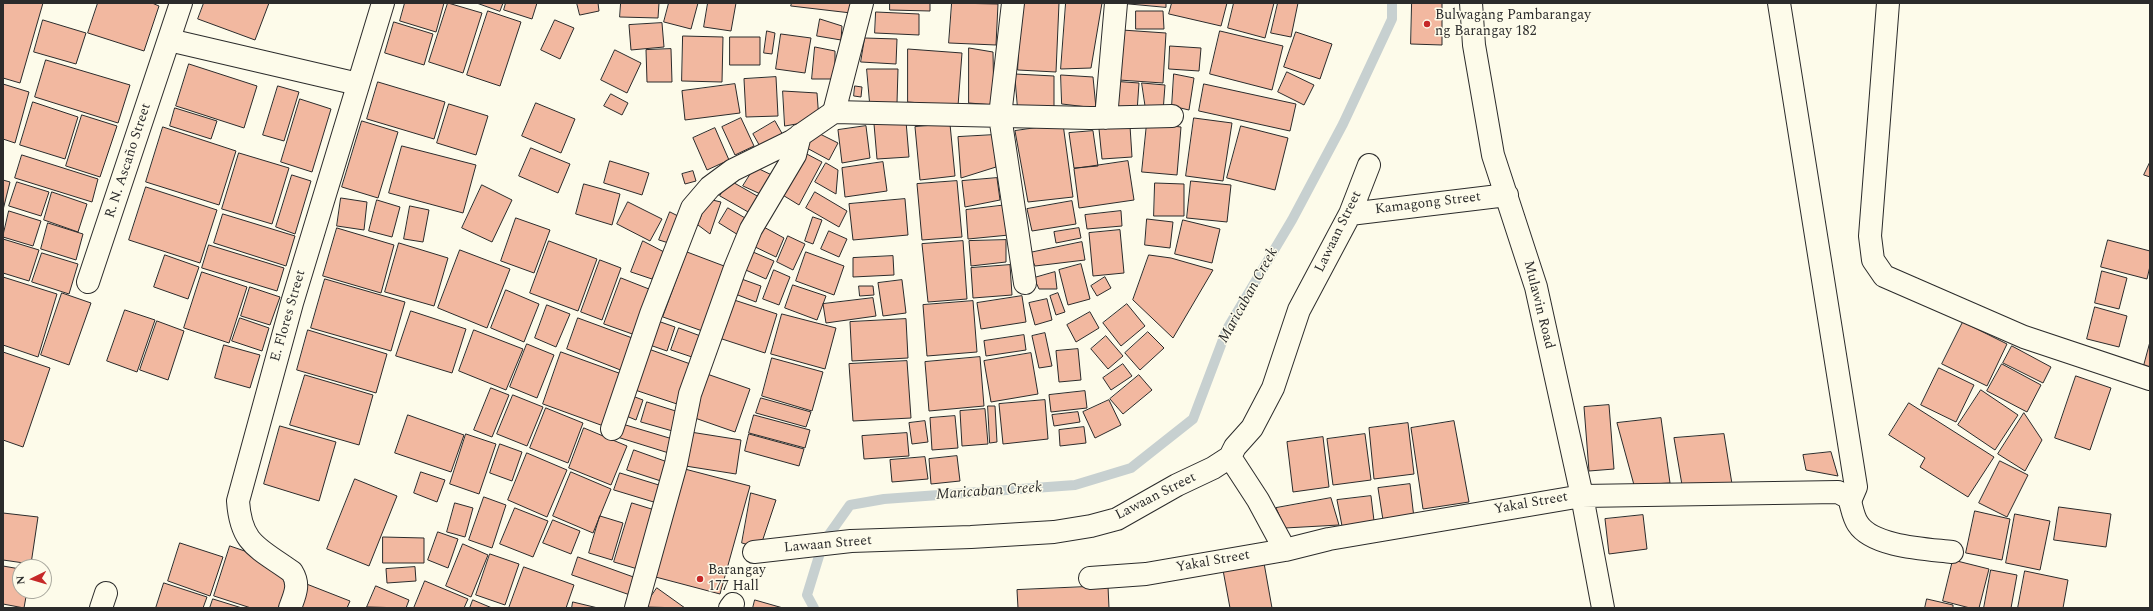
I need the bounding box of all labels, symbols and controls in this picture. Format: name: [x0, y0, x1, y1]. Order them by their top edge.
place label: Bulwagang Pambarangay ng Barangay 182: [1435, 8, 1591, 40]
marker: Bulwagang Pambarangay ng Barangay 182: [1422, 19, 1432, 29]
street label: R. N. Ascaño Street: [102, 101, 156, 221]
street label: Lawaan Street: [1312, 189, 1366, 275]
street label: Kamagong Street: [1374, 189, 1482, 219]
water label: Maricaban Creek: [1215, 245, 1283, 347]
street label: Mulawin Road: [1519, 259, 1557, 351]
street label: E. Flores Street: [268, 268, 310, 364]
street label: Lawaan Street: [1113, 469, 1199, 525]
water label: Maricaban Creek: [935, 479, 1043, 505]
street label: Yakal Street: [1493, 489, 1569, 519]
street label: Lawaan Street: [783, 533, 873, 557]
street label: Yakal Street: [1175, 547, 1251, 577]
north arrow: [12, 559, 52, 599]
place label: Barangay 177 Hall: [708, 563, 766, 596]
marker: Barangay 177 Hall: [695, 574, 705, 584]
text: N: [12, 575, 29, 585]

